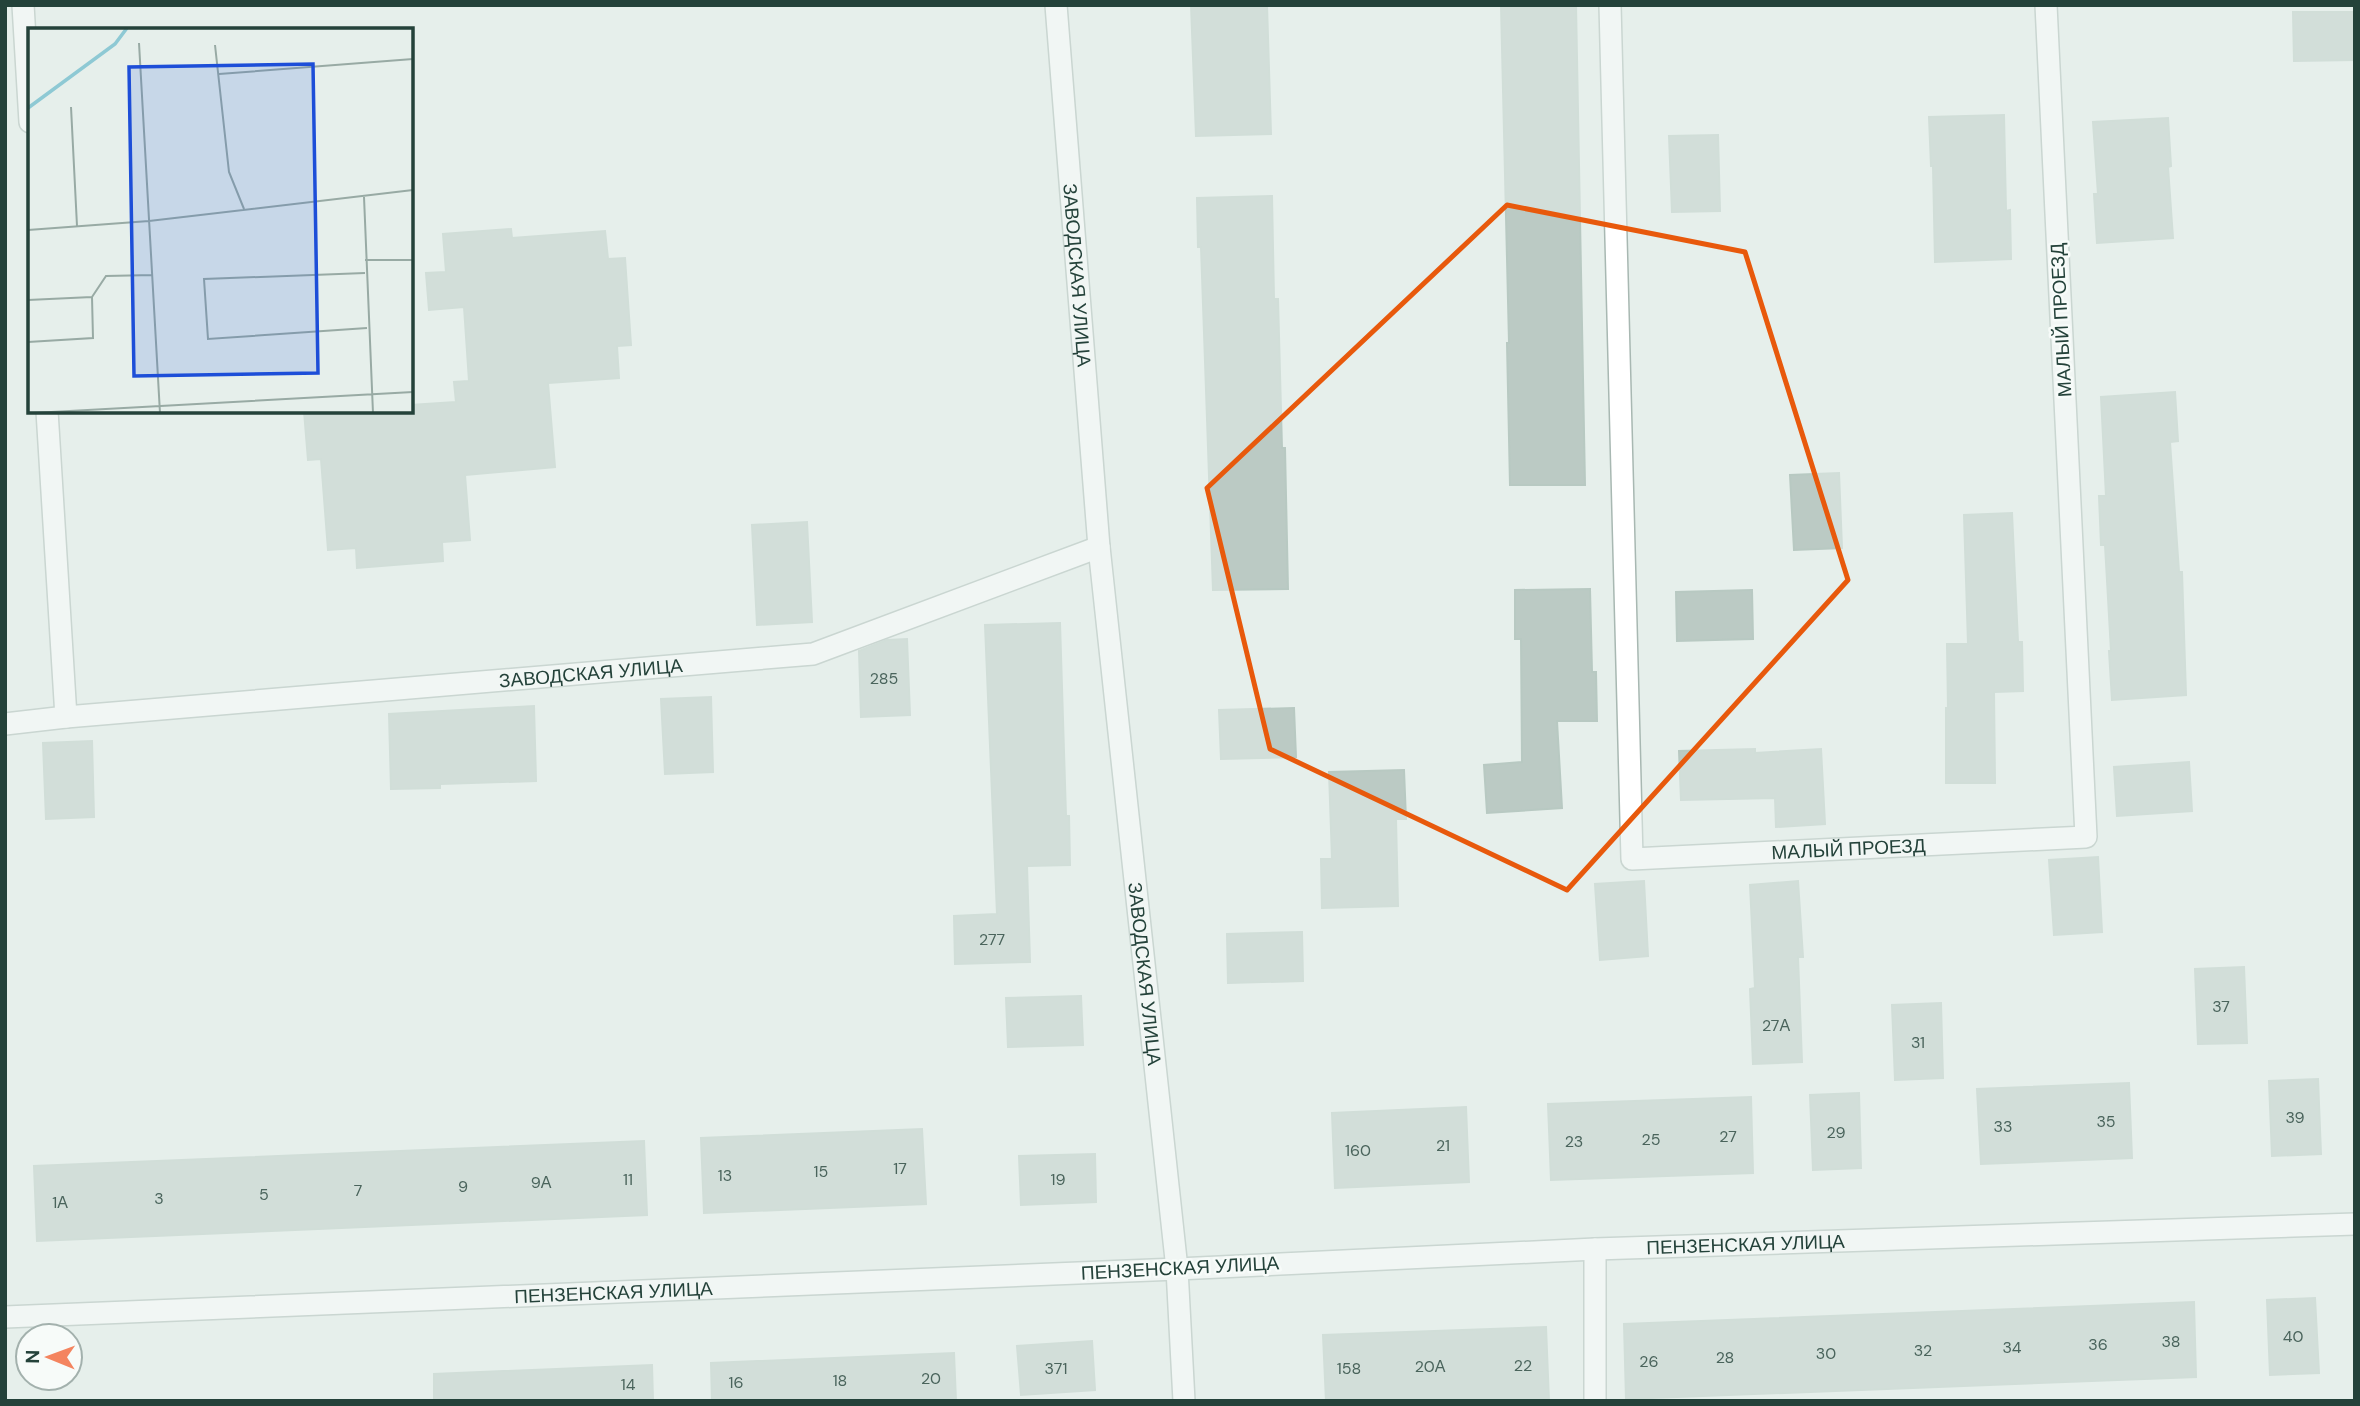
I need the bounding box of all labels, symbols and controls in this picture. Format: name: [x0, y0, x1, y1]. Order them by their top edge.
inset map: [28, 28, 413, 413]
street label: ЗАВОДСКАЯ УЛИЦА: [1058, 182, 1097, 368]
street label: МАЛЫЙ ПРОЕЗД: [2044, 242, 2078, 398]
street label: ЗАВОДСКАЯ УЛИЦА: [498, 653, 684, 693]
house number: 285: [870, 668, 898, 689]
street label: МАЛЫЙ ПРОЕЗД: [1771, 832, 1926, 865]
street label: ЗАВОДСКАЯ УЛИЦА: [1123, 881, 1167, 1067]
house number: 277: [979, 929, 1005, 950]
house number: 37: [2212, 996, 2230, 1017]
house number: 27А: [1762, 1015, 1790, 1036]
house number: 31: [1911, 1032, 1925, 1053]
house number: 39: [2285, 1107, 2305, 1128]
house number: 35: [2096, 1111, 2116, 1132]
house number: 33: [1994, 1116, 2012, 1137]
house number: 29: [1826, 1122, 1846, 1143]
house number: 27: [1719, 1126, 1737, 1147]
house number: 25: [1642, 1129, 1660, 1150]
house number: 23: [1565, 1131, 1583, 1152]
house number: 21: [1436, 1135, 1450, 1156]
house number: 160: [1345, 1140, 1371, 1161]
house number: 17: [893, 1158, 907, 1179]
house number: 15: [814, 1161, 828, 1182]
house number: 13: [718, 1165, 732, 1186]
house number: 11: [623, 1169, 633, 1190]
house number: 19: [1050, 1169, 1066, 1190]
house number: 9А: [531, 1172, 552, 1193]
house number: 9: [458, 1176, 468, 1197]
house number: 7: [354, 1180, 362, 1201]
house number: 5: [259, 1184, 269, 1205]
house number: 3: [154, 1188, 164, 1209]
house number: 1А: [52, 1192, 68, 1213]
street label: ПЕНЗЕНСКАЯ УЛИЦА: [1646, 1228, 1846, 1260]
street label: ПЕНЗЕНСКАЯ УЛИЦА: [1080, 1250, 1280, 1286]
street label: ПЕНЗЕНСКАЯ УЛИЦА: [514, 1276, 714, 1309]
north arrow: [14, 1322, 84, 1392]
house number: 40: [2283, 1326, 2303, 1347]
house number: 38: [2161, 1331, 2181, 1352]
house number: 36: [2088, 1334, 2108, 1355]
house number: 34: [2002, 1337, 2022, 1358]
house number: 32: [1914, 1340, 1932, 1361]
house number: 30: [1816, 1343, 1836, 1364]
house number: 28: [1716, 1347, 1734, 1368]
text: N: [20, 1350, 45, 1364]
house number: 26: [1639, 1351, 1659, 1372]
house number: 22: [1514, 1355, 1532, 1376]
house number: 20А: [1415, 1356, 1446, 1377]
house number: 371: [1045, 1358, 1067, 1379]
house number: 158: [1337, 1358, 1361, 1379]
house number: 20: [921, 1368, 941, 1389]
house number: 18: [833, 1370, 847, 1391]
house number: 16: [728, 1372, 744, 1393]
house number: 14: [621, 1374, 636, 1395]

